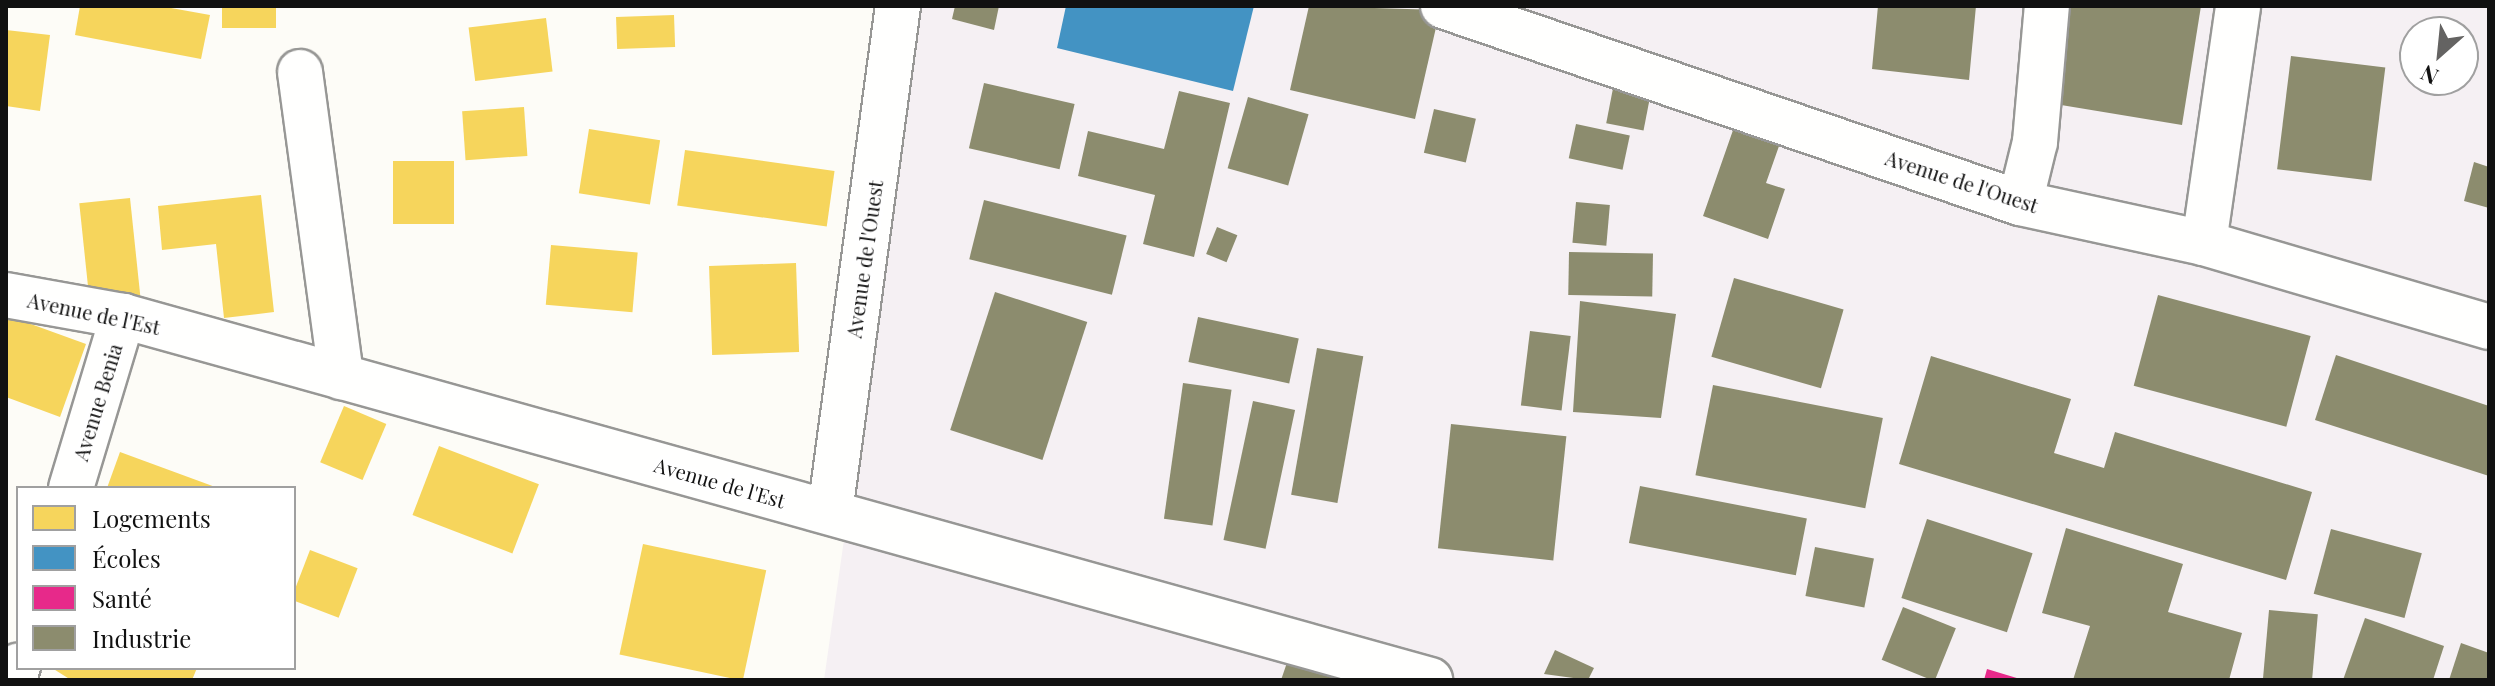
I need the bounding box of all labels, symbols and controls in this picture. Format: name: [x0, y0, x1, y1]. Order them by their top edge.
north arrow: [2399, 16, 2479, 96]
text: N: [2415, 59, 2443, 93]
street label: Avenue de l'Ouest: [1882, 145, 2042, 217]
street label: Avenue de l'Ouest: [841, 178, 887, 340]
street label: Avenue de l'Est: [25, 287, 163, 339]
street label: Avenue Benia: [68, 340, 126, 464]
street label: Avenue de l'Est: [652, 452, 788, 512]
legend: [16, 486, 296, 670]
text: Logements: [92, 502, 211, 534]
text: Écoles: [92, 542, 161, 574]
text: Santé: [92, 582, 152, 614]
text: Industrie: [92, 622, 191, 654]

